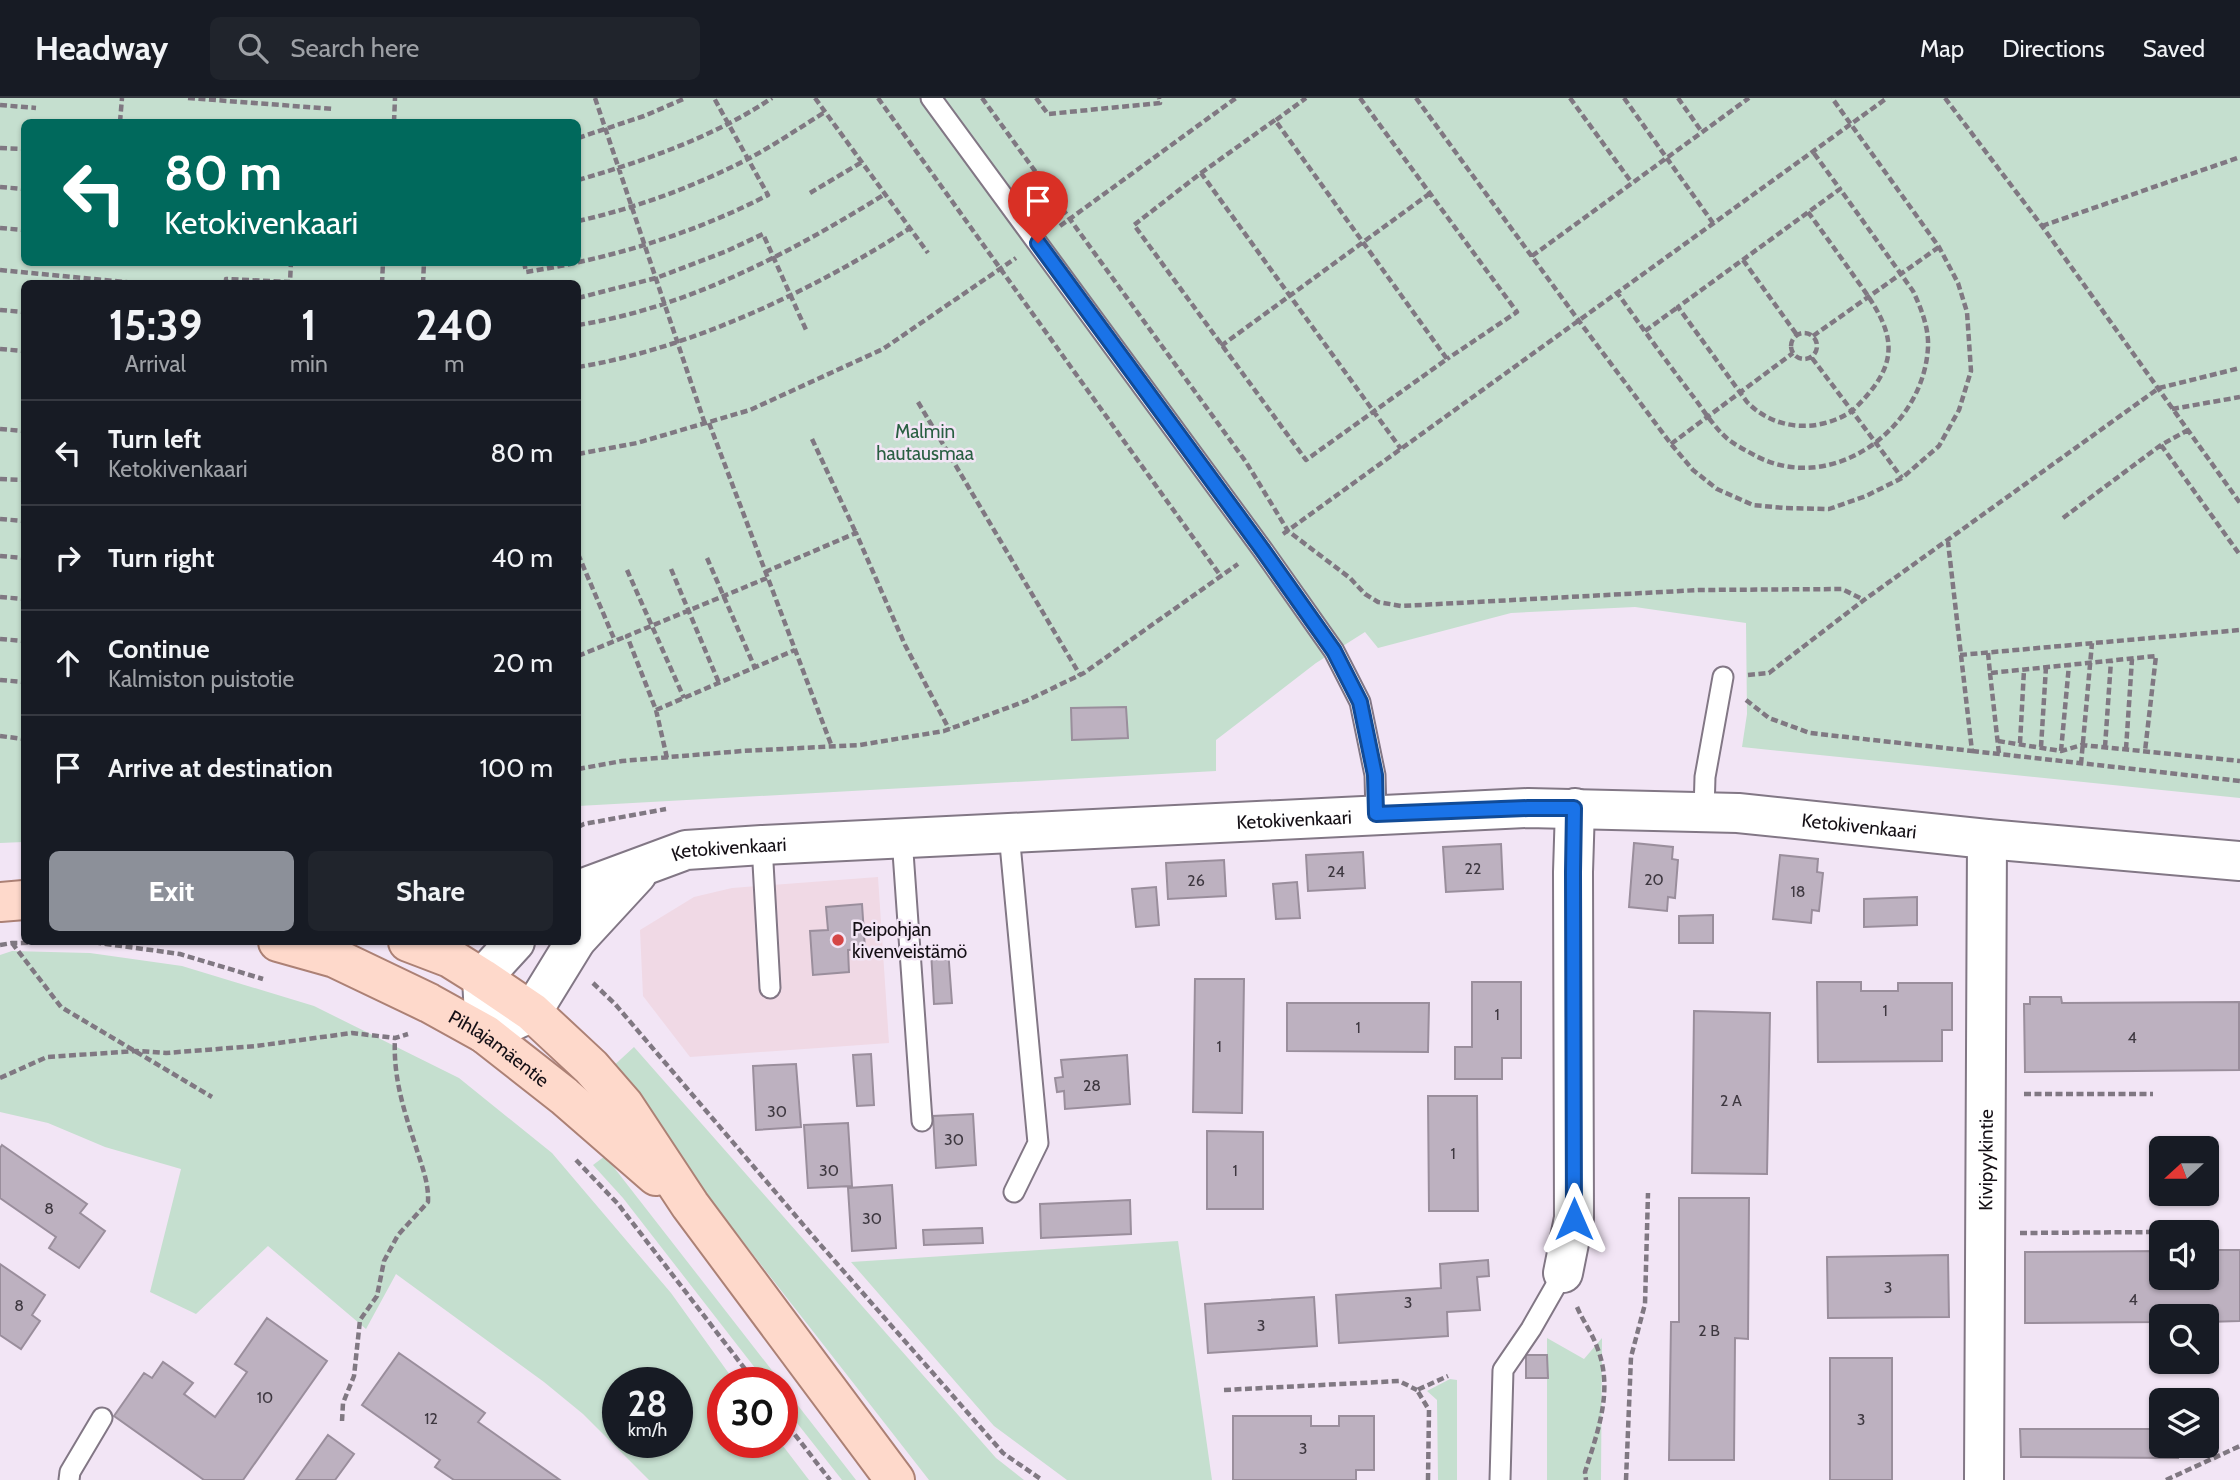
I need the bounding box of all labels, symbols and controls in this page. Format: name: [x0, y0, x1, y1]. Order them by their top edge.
search box: [210, 17, 700, 80]
text: Headway: [35, 28, 168, 68]
icon: search: [234, 29, 272, 67]
text: Search here: [290, 32, 419, 64]
text: Map: [1920, 34, 1964, 63]
text: Directions: [2002, 34, 2105, 63]
text: Saved: [2143, 34, 2205, 63]
text: 80 m: [164, 143, 282, 202]
icon: left: [49, 147, 140, 238]
pin: [1008, 171, 1068, 243]
icon: arrive: [1019, 182, 1057, 220]
text: Ketokivenkaari: [164, 203, 358, 242]
text: 15:39: [109, 299, 202, 351]
text: 1: [301, 299, 317, 351]
text: 240: [415, 299, 493, 351]
text: Arrival: [125, 350, 186, 378]
text: min: [290, 350, 328, 378]
text: m: [444, 350, 464, 378]
park label: Malmin hautausmaa: [876, 420, 974, 465]
text: Turn left: [108, 423, 201, 455]
icon: left: [49, 434, 87, 472]
text: 80 m: [490, 437, 553, 469]
text: Ketokivenkaari: [108, 455, 248, 483]
icon: right: [49, 539, 87, 577]
text: Turn right: [108, 542, 214, 574]
text: 40 m: [491, 542, 553, 574]
text: Continue: [108, 633, 210, 665]
icon: ahead: [49, 644, 87, 682]
text: 20 m: [493, 647, 553, 679]
text: Kalmiston puistotie: [108, 665, 294, 693]
icon: arrive: [49, 749, 87, 787]
text: Arrive at destination: [108, 752, 333, 784]
text: 100 m: [480, 752, 553, 784]
street label: Ketokivenkaari: [1236, 806, 1352, 834]
street label: Ketokivenkaari: [1800, 809, 1918, 844]
street label: Ketokivenkaari: [668, 833, 787, 866]
button: Exit: [49, 851, 294, 931]
button: Share: [308, 851, 553, 931]
house number: 22: [1465, 859, 1481, 878]
house number: 24: [1327, 862, 1345, 881]
house number: 20: [1644, 870, 1664, 889]
house number: 26: [1187, 871, 1205, 890]
house number: 18: [1791, 882, 1805, 901]
place label: Peipohjan kivenveistämö: [852, 918, 967, 963]
marker: Peipohjan kivenveistämö: [830, 932, 846, 948]
house number: 1: [1882, 1001, 1888, 1020]
street label: Pihlajamäentie: [445, 1005, 554, 1092]
house number: 1: [1494, 1005, 1500, 1024]
house number: 1: [1355, 1018, 1361, 1037]
house number: 4: [2127, 1028, 2137, 1047]
house number: 1: [1216, 1037, 1222, 1056]
house number: 28: [1083, 1076, 1101, 1095]
house number: 2 A: [1720, 1091, 1742, 1110]
house number: 30: [767, 1102, 787, 1121]
street label: Kivipyykintie: [1974, 1109, 1998, 1211]
house number: 30: [944, 1130, 964, 1149]
north arrow: [2149, 1136, 2219, 1206]
map controls: [2149, 1136, 2219, 1458]
house number: 1: [1450, 1144, 1456, 1163]
house number: 30: [819, 1161, 839, 1180]
house number: 1: [1232, 1161, 1238, 1180]
position arrow: [1537, 1182, 1611, 1256]
house number: 8: [44, 1199, 54, 1218]
house number: 30: [862, 1209, 882, 1228]
button: sound: [2149, 1220, 2219, 1290]
house number: 3: [1884, 1278, 1892, 1297]
house number: 4: [2128, 1290, 2138, 1309]
house number: 3: [1404, 1293, 1412, 1312]
house number: 8: [14, 1296, 24, 1315]
button: search: [2149, 1304, 2219, 1374]
house number: 3: [1257, 1316, 1265, 1335]
house number: 2 B: [1698, 1321, 1720, 1340]
speed limit sign: 30: [707, 1367, 798, 1458]
text: 28: [628, 1382, 667, 1425]
house number: 10: [257, 1388, 273, 1407]
button: layers: [2149, 1388, 2219, 1458]
house number: 12: [424, 1409, 438, 1428]
house number: 3: [1857, 1410, 1865, 1429]
text: km/h: [628, 1419, 667, 1441]
house number: 3: [1299, 1439, 1307, 1458]

